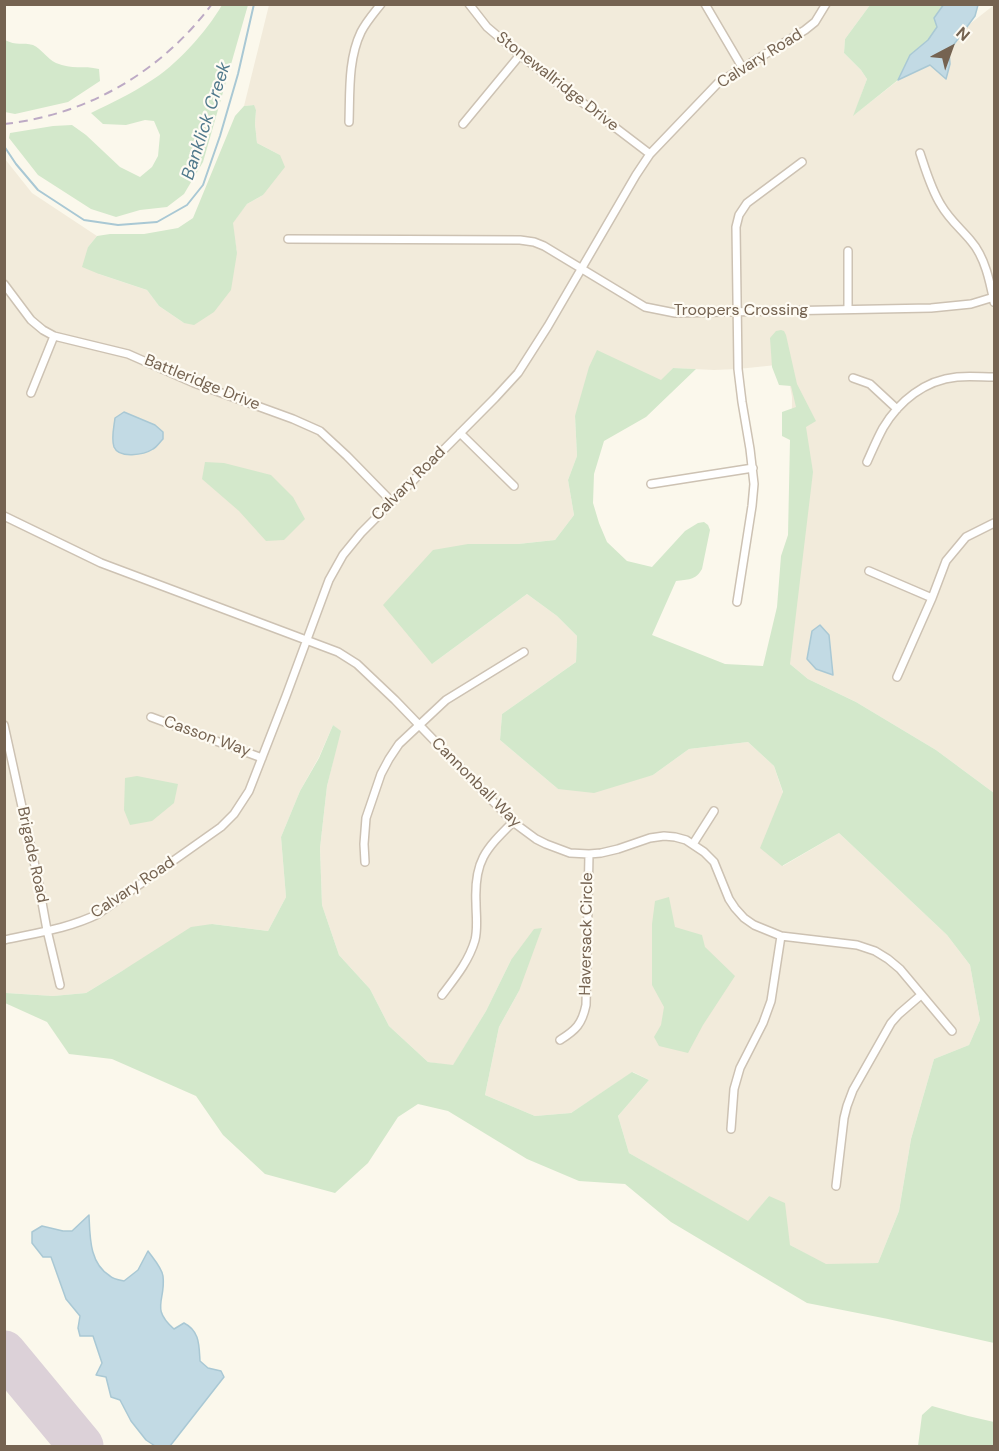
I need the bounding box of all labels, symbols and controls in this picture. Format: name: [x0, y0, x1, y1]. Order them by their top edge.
north arrow: [921, 18, 981, 78]
text: N: [952, 22, 974, 46]
street label: Calvary Road: [714, 25, 806, 93]
street label: Stonewallridge Drive: [492, 28, 622, 136]
water label: Banklick Creek: [178, 59, 236, 183]
street label: Troopers Crossing: [674, 301, 808, 321]
street label: Battleridge Drive: [141, 351, 263, 415]
street label: Calvary Road: [368, 443, 450, 525]
street label: Casson Way: [161, 712, 253, 762]
street label: Cannonball Way: [427, 734, 525, 832]
street label: Brigade Road: [12, 805, 52, 905]
street label: Calvary Road: [88, 853, 178, 923]
street label: Haversack Circle: [576, 872, 598, 996]

